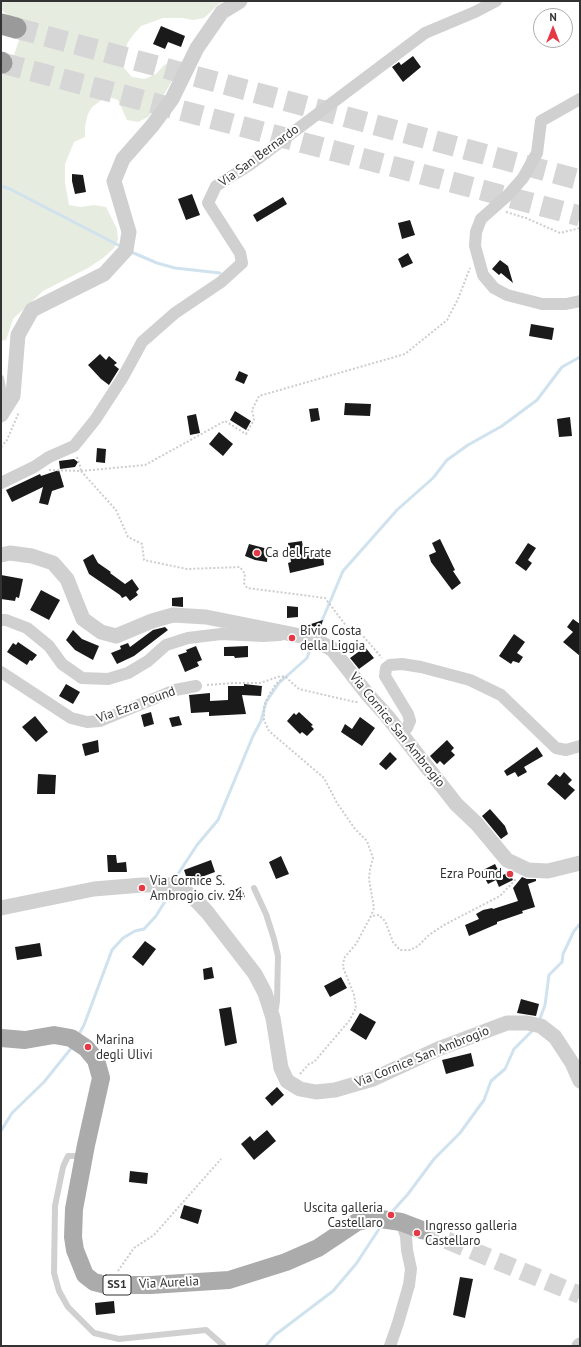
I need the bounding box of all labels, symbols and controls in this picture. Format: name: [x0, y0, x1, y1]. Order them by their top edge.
north arrow: [533, 8, 573, 48]
text: N: [549, 10, 557, 24]
street label: Via San Bernardo: [216, 122, 302, 190]
place label: Ca del Frate: [265, 545, 331, 561]
marker: Ca del Frate: [252, 548, 262, 558]
place label: Bivio Costa della Liggia: [300, 623, 365, 654]
marker: Bivio Costa della Liggia: [287, 633, 297, 643]
street label: Via Cornice San Ambrogio: [346, 669, 448, 791]
street label: Via Ezra Pound: [94, 684, 178, 726]
place label: Ezra Pound: [440, 866, 502, 882]
marker: Ezra Pound: [505, 869, 515, 879]
place label: Via Cornice S. Ambrogio civ. 24: [150, 873, 243, 904]
marker: Via Cornice S. Ambrogio civ. 24: [137, 883, 147, 893]
street label: Via Cornice San Ambrogio: [353, 1023, 491, 1091]
place label: Marina degli Ulivi: [96, 1032, 153, 1063]
marker: Marina degli Ulivi: [83, 1042, 93, 1052]
place label: Uscita galleria Castellaro: [303, 1200, 383, 1231]
marker: Uscita galleria Castellaro: [386, 1210, 396, 1220]
place label: Ingresso galleria Castellaro: [425, 1218, 517, 1249]
marker: Ingresso galleria Castellaro: [412, 1228, 422, 1238]
street label: Via Aurelia: [139, 1274, 199, 1292]
road number: SS1: [103, 1275, 131, 1295]

